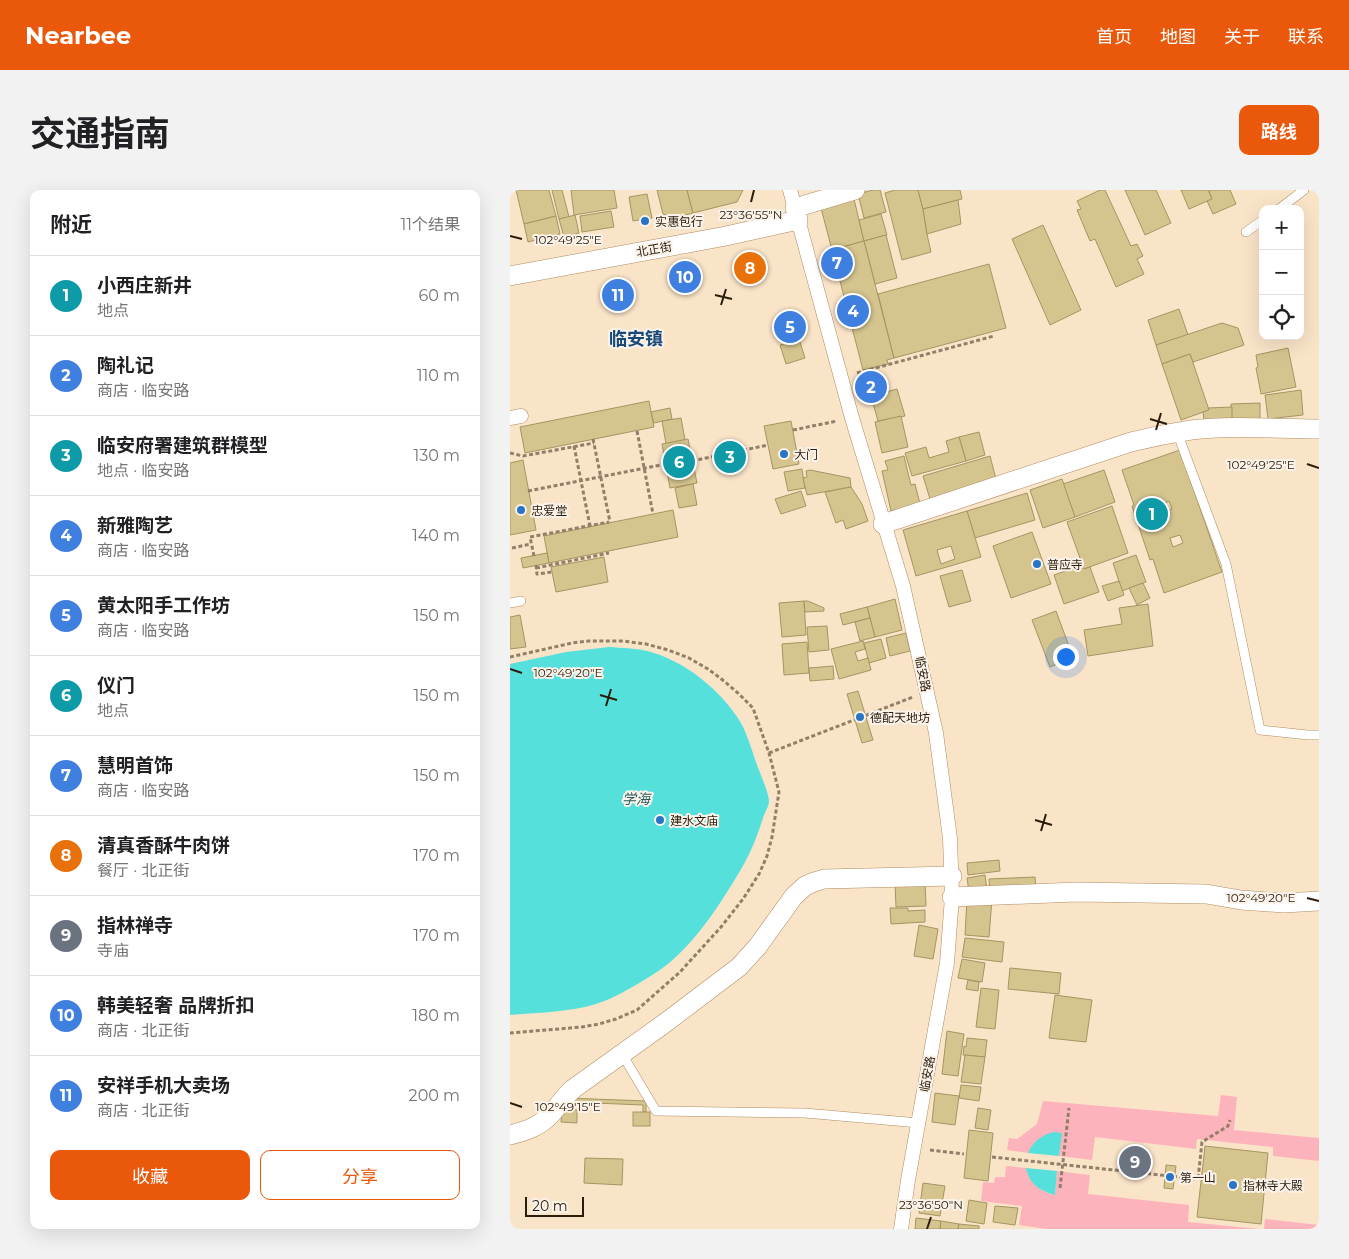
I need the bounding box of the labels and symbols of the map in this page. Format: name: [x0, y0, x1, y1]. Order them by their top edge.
text: 23°36'55"N: [720, 207, 782, 222]
place label: 实惠包行: [655, 214, 703, 229]
marker: 实惠包行: [639, 215, 651, 227]
text: 102°49'25"E: [534, 232, 602, 247]
street label: 北正街: [635, 238, 673, 260]
pin: 7: [821, 244, 853, 282]
pin: 8: [734, 249, 766, 287]
pin: 10: [669, 258, 701, 296]
pin: 11: [602, 276, 634, 314]
pin: 4: [837, 292, 869, 330]
pin: 5: [774, 308, 806, 346]
district label: 临安镇: [609, 328, 663, 350]
pin: 2: [855, 368, 887, 406]
pin: 3: [714, 438, 746, 476]
pin: 6: [663, 443, 695, 481]
place label: 大门: [794, 447, 818, 462]
marker: 大门: [778, 448, 790, 460]
text: 102°49'25"E: [1227, 457, 1295, 472]
pin: 1: [1136, 495, 1168, 533]
place label: 忠爱堂: [531, 503, 567, 518]
marker: 忠爱堂: [515, 504, 527, 516]
place label: 普应寺: [1047, 557, 1083, 572]
marker: 普应寺: [1031, 558, 1043, 570]
your location: [1053, 644, 1079, 670]
street label: 临安路: [912, 655, 934, 693]
text: 102°49'20"E: [534, 665, 602, 680]
place label: 德配天地坊: [870, 710, 930, 725]
marker: 德配天地坊: [854, 711, 866, 723]
water label: 学海: [622, 790, 652, 808]
place label: 建水文庙: [670, 813, 718, 828]
marker: 建水文庙: [654, 814, 666, 826]
text: 102°49'20"E: [1227, 890, 1295, 905]
street label: 临安路: [916, 1055, 938, 1093]
text: 102°49'15"E: [535, 1099, 601, 1114]
pin: 9: [1119, 1143, 1151, 1181]
place label: 第一山: [1180, 1170, 1216, 1185]
marker: 第一山: [1164, 1171, 1176, 1183]
place label: 指林寺大殿: [1243, 1178, 1303, 1193]
marker: 指林寺大殿: [1227, 1179, 1239, 1191]
scale bar: [525, 1194, 584, 1217]
text: 23°36'50"N: [899, 1197, 963, 1212]

